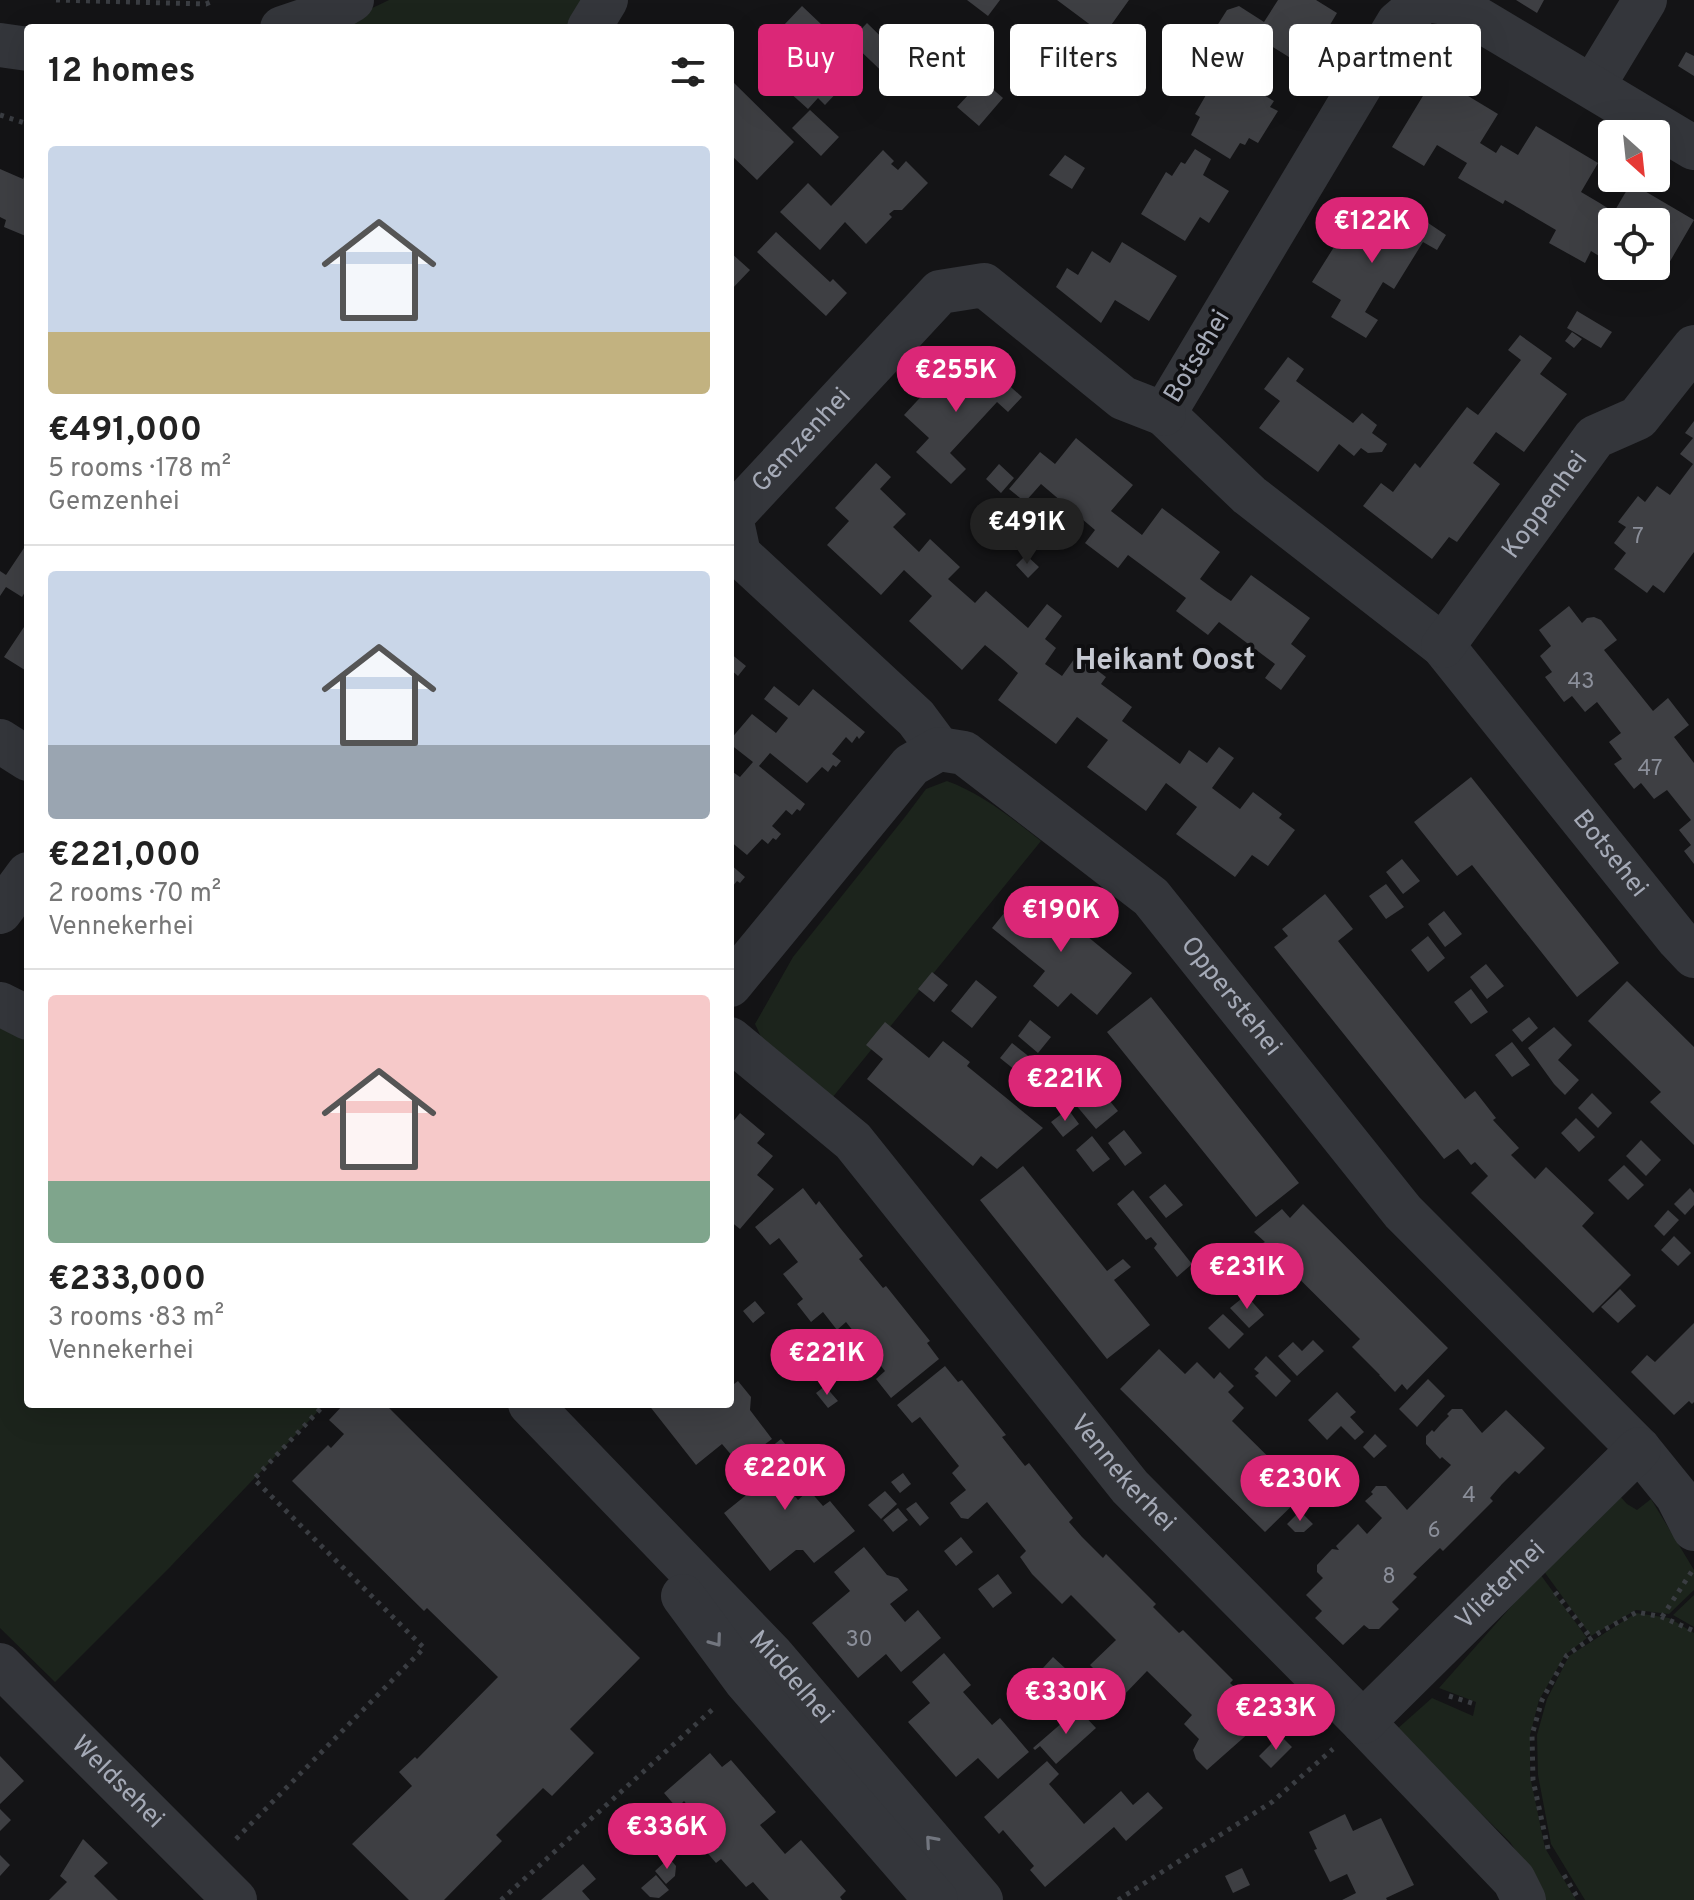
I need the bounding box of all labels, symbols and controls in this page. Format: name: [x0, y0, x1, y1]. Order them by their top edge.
chip: Buy: [758, 24, 863, 96]
chip: Rent: [879, 24, 994, 96]
chip: Filters: [1010, 24, 1146, 96]
chip: New: [1162, 24, 1273, 96]
chip: Apartment: [1289, 24, 1481, 96]
icon: filters: [666, 50, 710, 94]
text: 12 homes: [48, 51, 195, 94]
north arrow: [1598, 120, 1670, 192]
map controls: [1598, 120, 1670, 280]
pin: €122K: [1316, 197, 1428, 265]
icon: home: [307, 198, 451, 342]
text: €122K: [1333, 206, 1411, 239]
button: locate: [1598, 208, 1670, 280]
street label: Botsehei: [1157, 304, 1239, 410]
pin: €255K: [900, 346, 1012, 414]
text: €255K: [915, 355, 997, 388]
street label: Gemzenhei: [745, 381, 859, 500]
text: €491,000: [48, 410, 202, 453]
street label: Koppenhei: [1495, 445, 1595, 566]
text: 5 rooms · 178 m²: [48, 453, 231, 486]
text: Gemzenhei: [48, 486, 180, 519]
pin: €491K: [971, 498, 1083, 566]
text: €491K: [988, 507, 1066, 540]
house number: 7: [1632, 524, 1644, 551]
icon: home: [307, 623, 451, 767]
district label: Heikant Oost: [1075, 643, 1255, 680]
house number: 43: [1568, 669, 1594, 696]
house number: 47: [1638, 756, 1662, 783]
street label: Botsehei: [1565, 804, 1655, 904]
text: €221,000: [48, 835, 201, 878]
text: 2 rooms · 70 m²: [48, 878, 221, 911]
pin: €190K: [1005, 886, 1117, 954]
text: €190K: [1022, 895, 1100, 928]
text: Vennekerhei: [48, 911, 194, 944]
street label: Opperstehei: [1173, 930, 1289, 1063]
icon: home: [307, 1047, 451, 1191]
pin: €221K: [1009, 1055, 1121, 1123]
text: €221K: [1026, 1064, 1104, 1097]
pin: €231K: [1191, 1243, 1303, 1311]
text: €231K: [1209, 1252, 1285, 1285]
text: €233,000: [48, 1259, 206, 1302]
text: 3 rooms · 83 m²: [48, 1302, 224, 1335]
pin: €221K: [771, 1329, 883, 1397]
text: Vennekerhei: [48, 1335, 194, 1368]
text: €221K: [788, 1338, 866, 1371]
street label: Vennekerhei: [1062, 1408, 1182, 1540]
pin: €220K: [729, 1444, 841, 1512]
text: €220K: [743, 1453, 827, 1486]
pin: €230K: [1244, 1455, 1356, 1523]
text: €230K: [1258, 1464, 1342, 1497]
house number: 4: [1462, 1483, 1476, 1510]
house number: 6: [1427, 1518, 1441, 1545]
street label: Vlieterhei: [1449, 1534, 1553, 1637]
house number: 8: [1382, 1564, 1396, 1591]
street label: Middelhei: [741, 1624, 840, 1731]
house number: 30: [845, 1627, 873, 1654]
one-way arrow: [706, 1632, 721, 1647]
pin: €330K: [1010, 1668, 1122, 1736]
text: €330K: [1025, 1677, 1107, 1710]
pin: €233K: [1220, 1684, 1332, 1752]
text: €233K: [1235, 1693, 1317, 1726]
street label: Weldsehei: [64, 1729, 171, 1836]
pin: €336K: [611, 1803, 723, 1871]
text: €336K: [626, 1812, 708, 1845]
one-way arrow: [926, 1835, 941, 1850]

